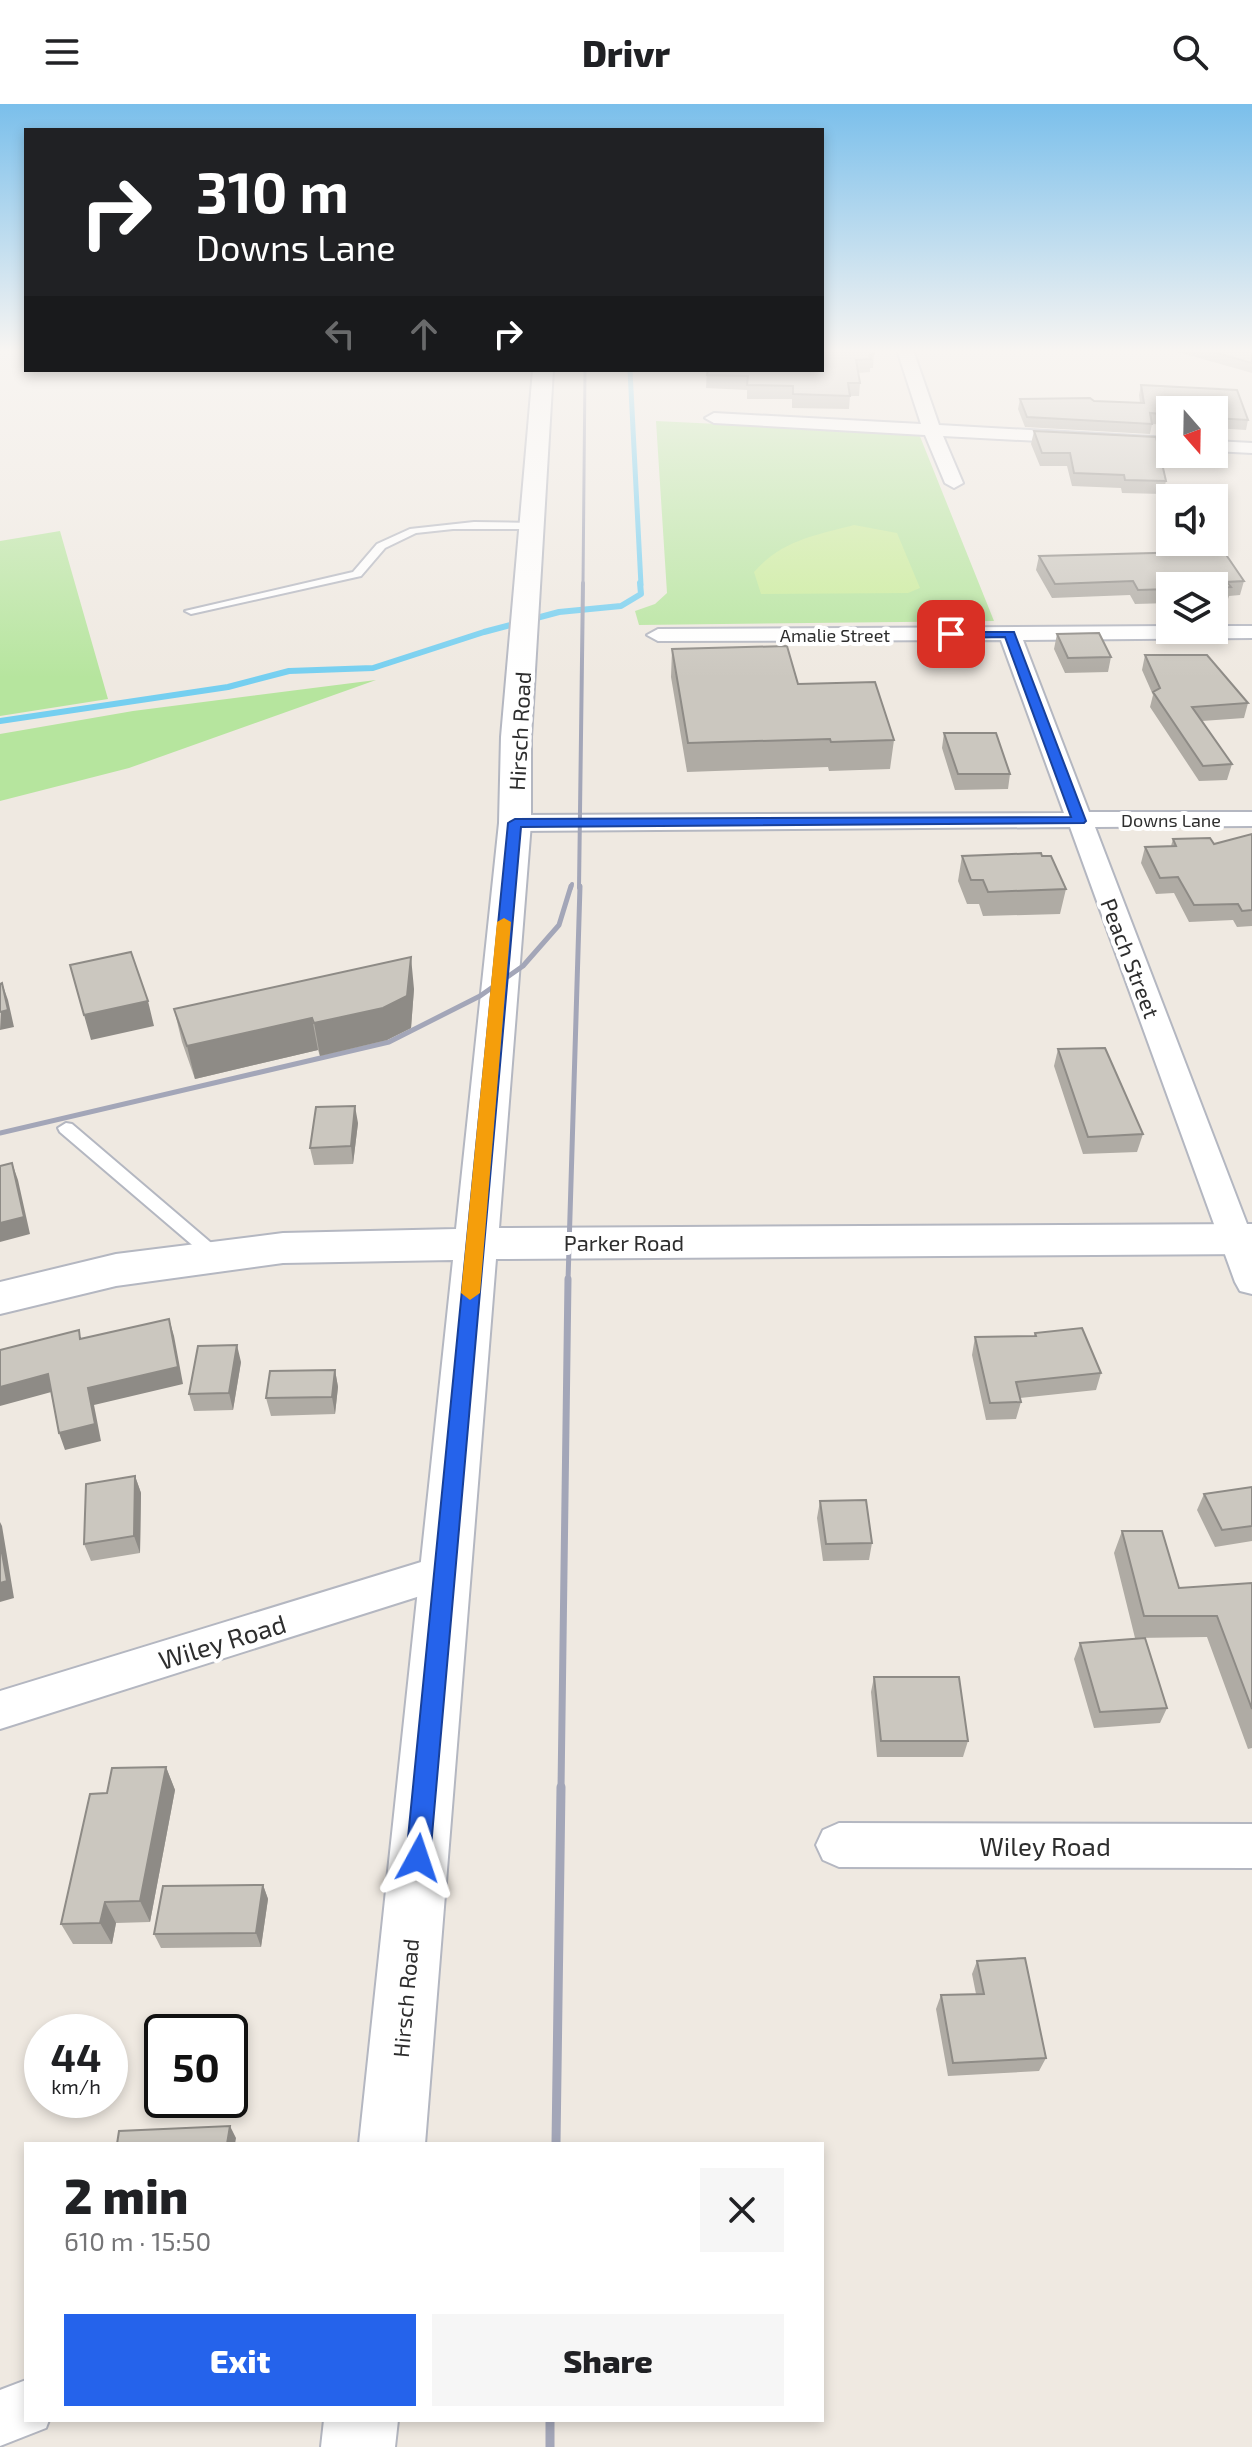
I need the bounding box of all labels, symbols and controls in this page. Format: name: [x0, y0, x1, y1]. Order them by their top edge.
icon: menu: [40, 30, 84, 74]
icon: search: [1168, 30, 1212, 74]
text: Drivr: [582, 31, 670, 74]
text: 310 m: [196, 157, 349, 224]
icon: right: [64, 160, 168, 264]
text: Downs Lane: [196, 225, 396, 268]
icon: left: [318, 312, 362, 356]
icon: ahead: [402, 312, 446, 356]
icon: right: [486, 312, 530, 356]
north arrow: [1156, 396, 1228, 468]
map controls: [1156, 396, 1228, 644]
button: sound: [1156, 484, 1228, 556]
button: layers: [1156, 572, 1228, 644]
pin: [917, 600, 985, 668]
icon: arrive: [929, 612, 973, 656]
street label: Amalie Street: [780, 624, 890, 646]
street label: Hirsch Road: [503, 671, 535, 791]
street label: Downs Lane: [1121, 809, 1221, 831]
street label: Peach Street: [1096, 894, 1166, 1022]
street label: Parker Road: [564, 1229, 684, 1255]
street label: Wiley Road: [155, 1607, 289, 1675]
position arrow: [376, 1816, 460, 1900]
street label: Wiley Road: [979, 1830, 1111, 1861]
street label: Hirsch Road: [387, 1937, 423, 2059]
speed limit sign: 50: [144, 2014, 248, 2118]
text: 44: [51, 2032, 101, 2080]
text: km/h: [51, 2074, 101, 2098]
text: 2 min: [64, 2166, 188, 2224]
button: close: [700, 2168, 784, 2252]
text: 610 m · 15:50: [64, 2225, 211, 2256]
button: Exit: [64, 2314, 416, 2406]
button: Share: [432, 2314, 784, 2406]

